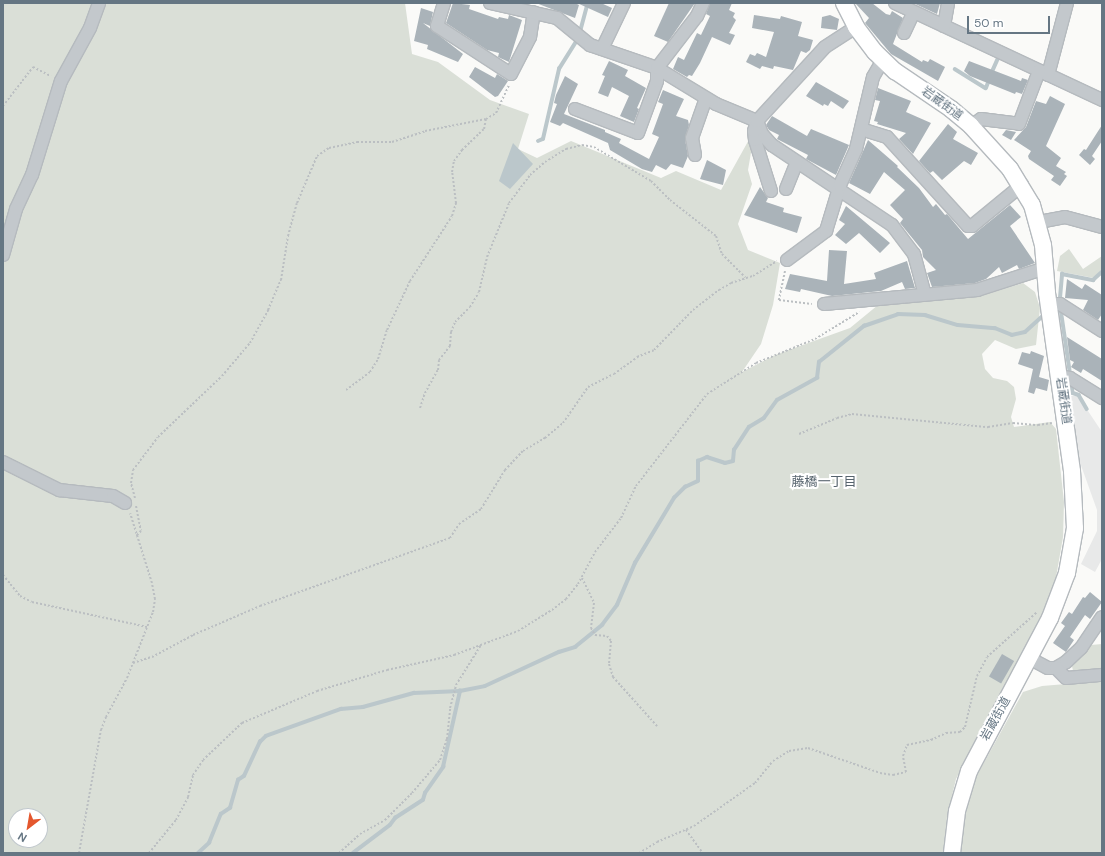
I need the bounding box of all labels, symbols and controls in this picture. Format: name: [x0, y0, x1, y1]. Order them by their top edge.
scale bar: [969, 8, 1052, 34]
text: 50 m: [974, 15, 1003, 31]
street label: 岩蔵街道: [918, 84, 966, 124]
street label: 岩蔵街道: [1053, 376, 1073, 426]
district label: 藤橋一丁目: [792, 474, 856, 490]
street label: 岩蔵街道: [978, 695, 1014, 743]
north arrow: [8, 808, 48, 848]
text: N: [15, 829, 29, 845]

